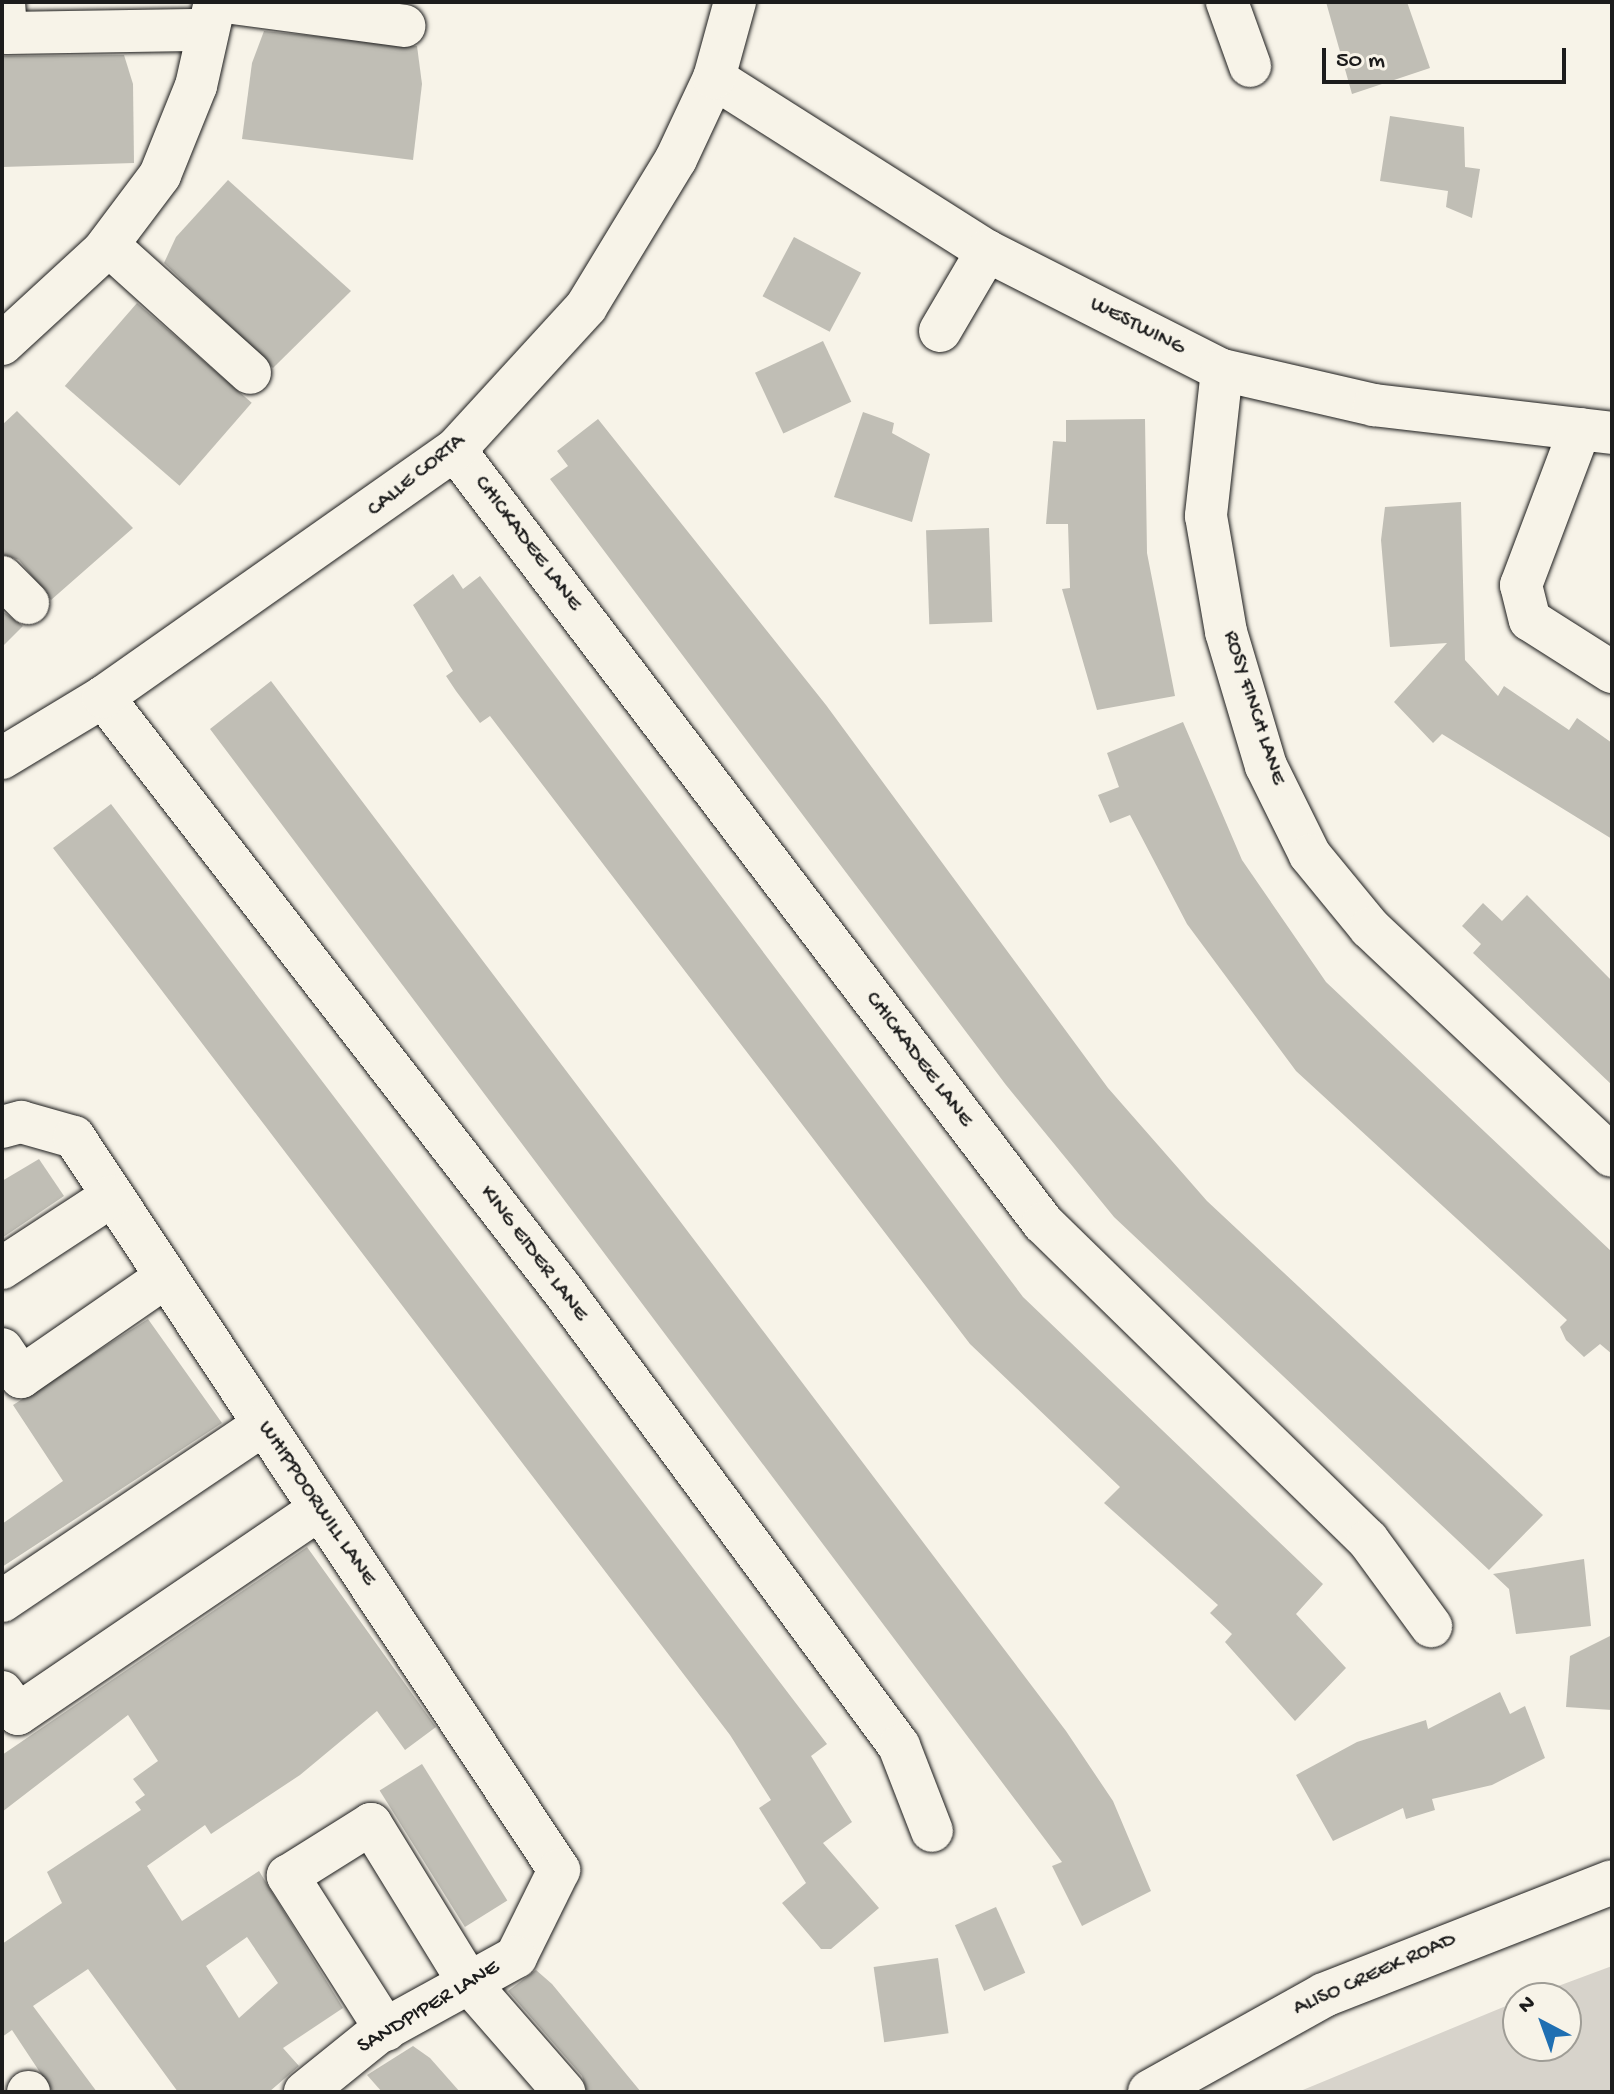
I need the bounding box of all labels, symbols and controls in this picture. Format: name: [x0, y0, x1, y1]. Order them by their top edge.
scale bar: [1326, 32, 1570, 82]
text: 50 m: [1336, 47, 1385, 76]
street label: WESTWING: [1085, 292, 1189, 362]
street label: CALLE CORTA: [363, 429, 471, 523]
street label: CHICKADEE LANE: [467, 471, 587, 617]
street label: ROSY FINCH LANE: [1216, 628, 1290, 788]
street label: CHICKADEE LANE: [858, 987, 978, 1133]
street label: KING EIDER LANE: [473, 1181, 593, 1327]
street label: WHIPPOORWILL LANE: [251, 1417, 381, 1591]
street label: ALISO CREEK ROAD: [1290, 1927, 1460, 2023]
street label: SANDPIPER LANE: [353, 1955, 505, 2061]
north arrow: [1502, 1982, 1582, 2062]
text: N: [1514, 1991, 1542, 2020]

